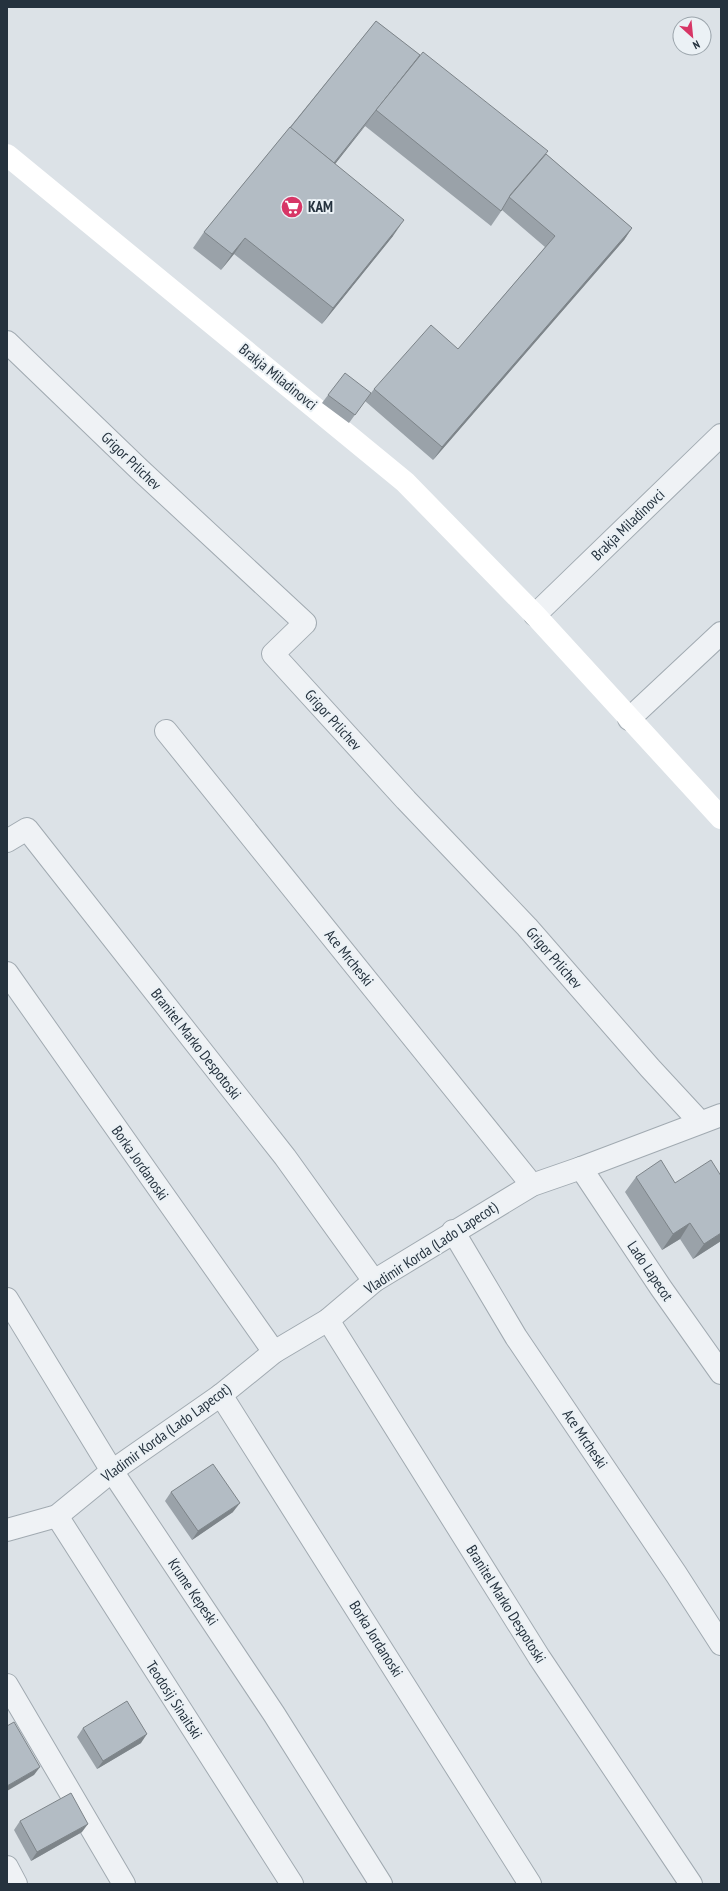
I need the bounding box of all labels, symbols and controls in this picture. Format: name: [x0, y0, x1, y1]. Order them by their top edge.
north arrow: [672, 16, 712, 56]
text: N: [691, 37, 702, 53]
supermarket icon: KAM: [279, 194, 305, 220]
place label: KAM: [308, 197, 333, 216]
street label: Brakja Miladinovci: [236, 339, 321, 414]
street label: Grigor Prlichev: [97, 427, 165, 494]
street label: Brakja Miladinovci: [587, 485, 668, 564]
street label: Grigor Prlichev: [301, 685, 366, 754]
street label: Grigor Prlichev: [522, 923, 587, 993]
street label: Ace Mrcheski: [321, 926, 378, 990]
street label: Branitel Marko Despotoski: [147, 984, 246, 1103]
street label: Borka Jordanoski: [108, 1122, 173, 1204]
street label: Vladimir Korda (Lado Lapecot): [360, 1197, 501, 1298]
street label: Lado Lapecot: [623, 1237, 677, 1304]
street label: Vladimir Korda (Lado Lapecot): [97, 1379, 234, 1486]
street label: Ace Mrcheski: [559, 1405, 612, 1472]
street label: Branitel Marko Despotoski: [462, 1541, 550, 1666]
street label: Krume Kepeski: [164, 1555, 223, 1629]
street label: Borka Jordanoski: [345, 1597, 407, 1680]
street label: Teodosij Sinaitski: [142, 1657, 207, 1742]

